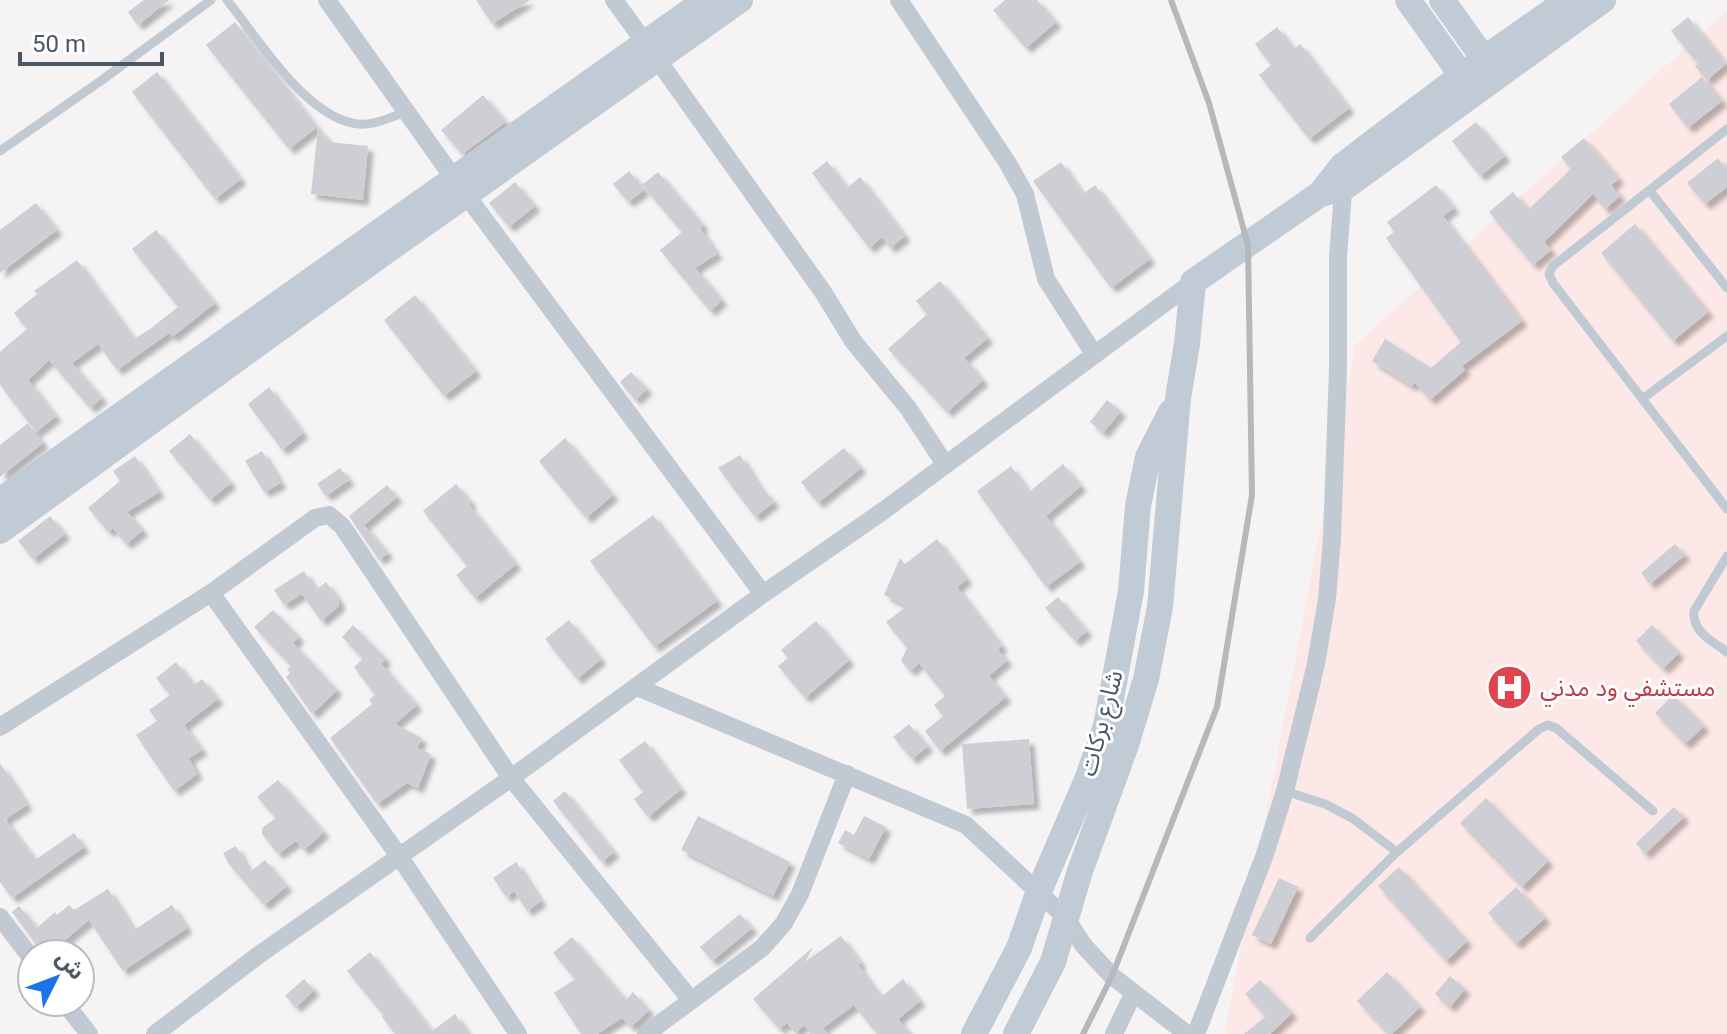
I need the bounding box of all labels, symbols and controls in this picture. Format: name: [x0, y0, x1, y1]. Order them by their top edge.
scale bar: [20, 16, 162, 66]
text: 50 m: [32, 30, 86, 58]
hospital icon: مستشفي ود مدني: [1485, 664, 1533, 712]
street label: شارع بركات: [1073, 667, 1131, 780]
place label: مستشفي ود مدني: [1540, 674, 1715, 707]
north arrow: [16, 938, 96, 1018]
text: ش: [51, 945, 90, 985]

